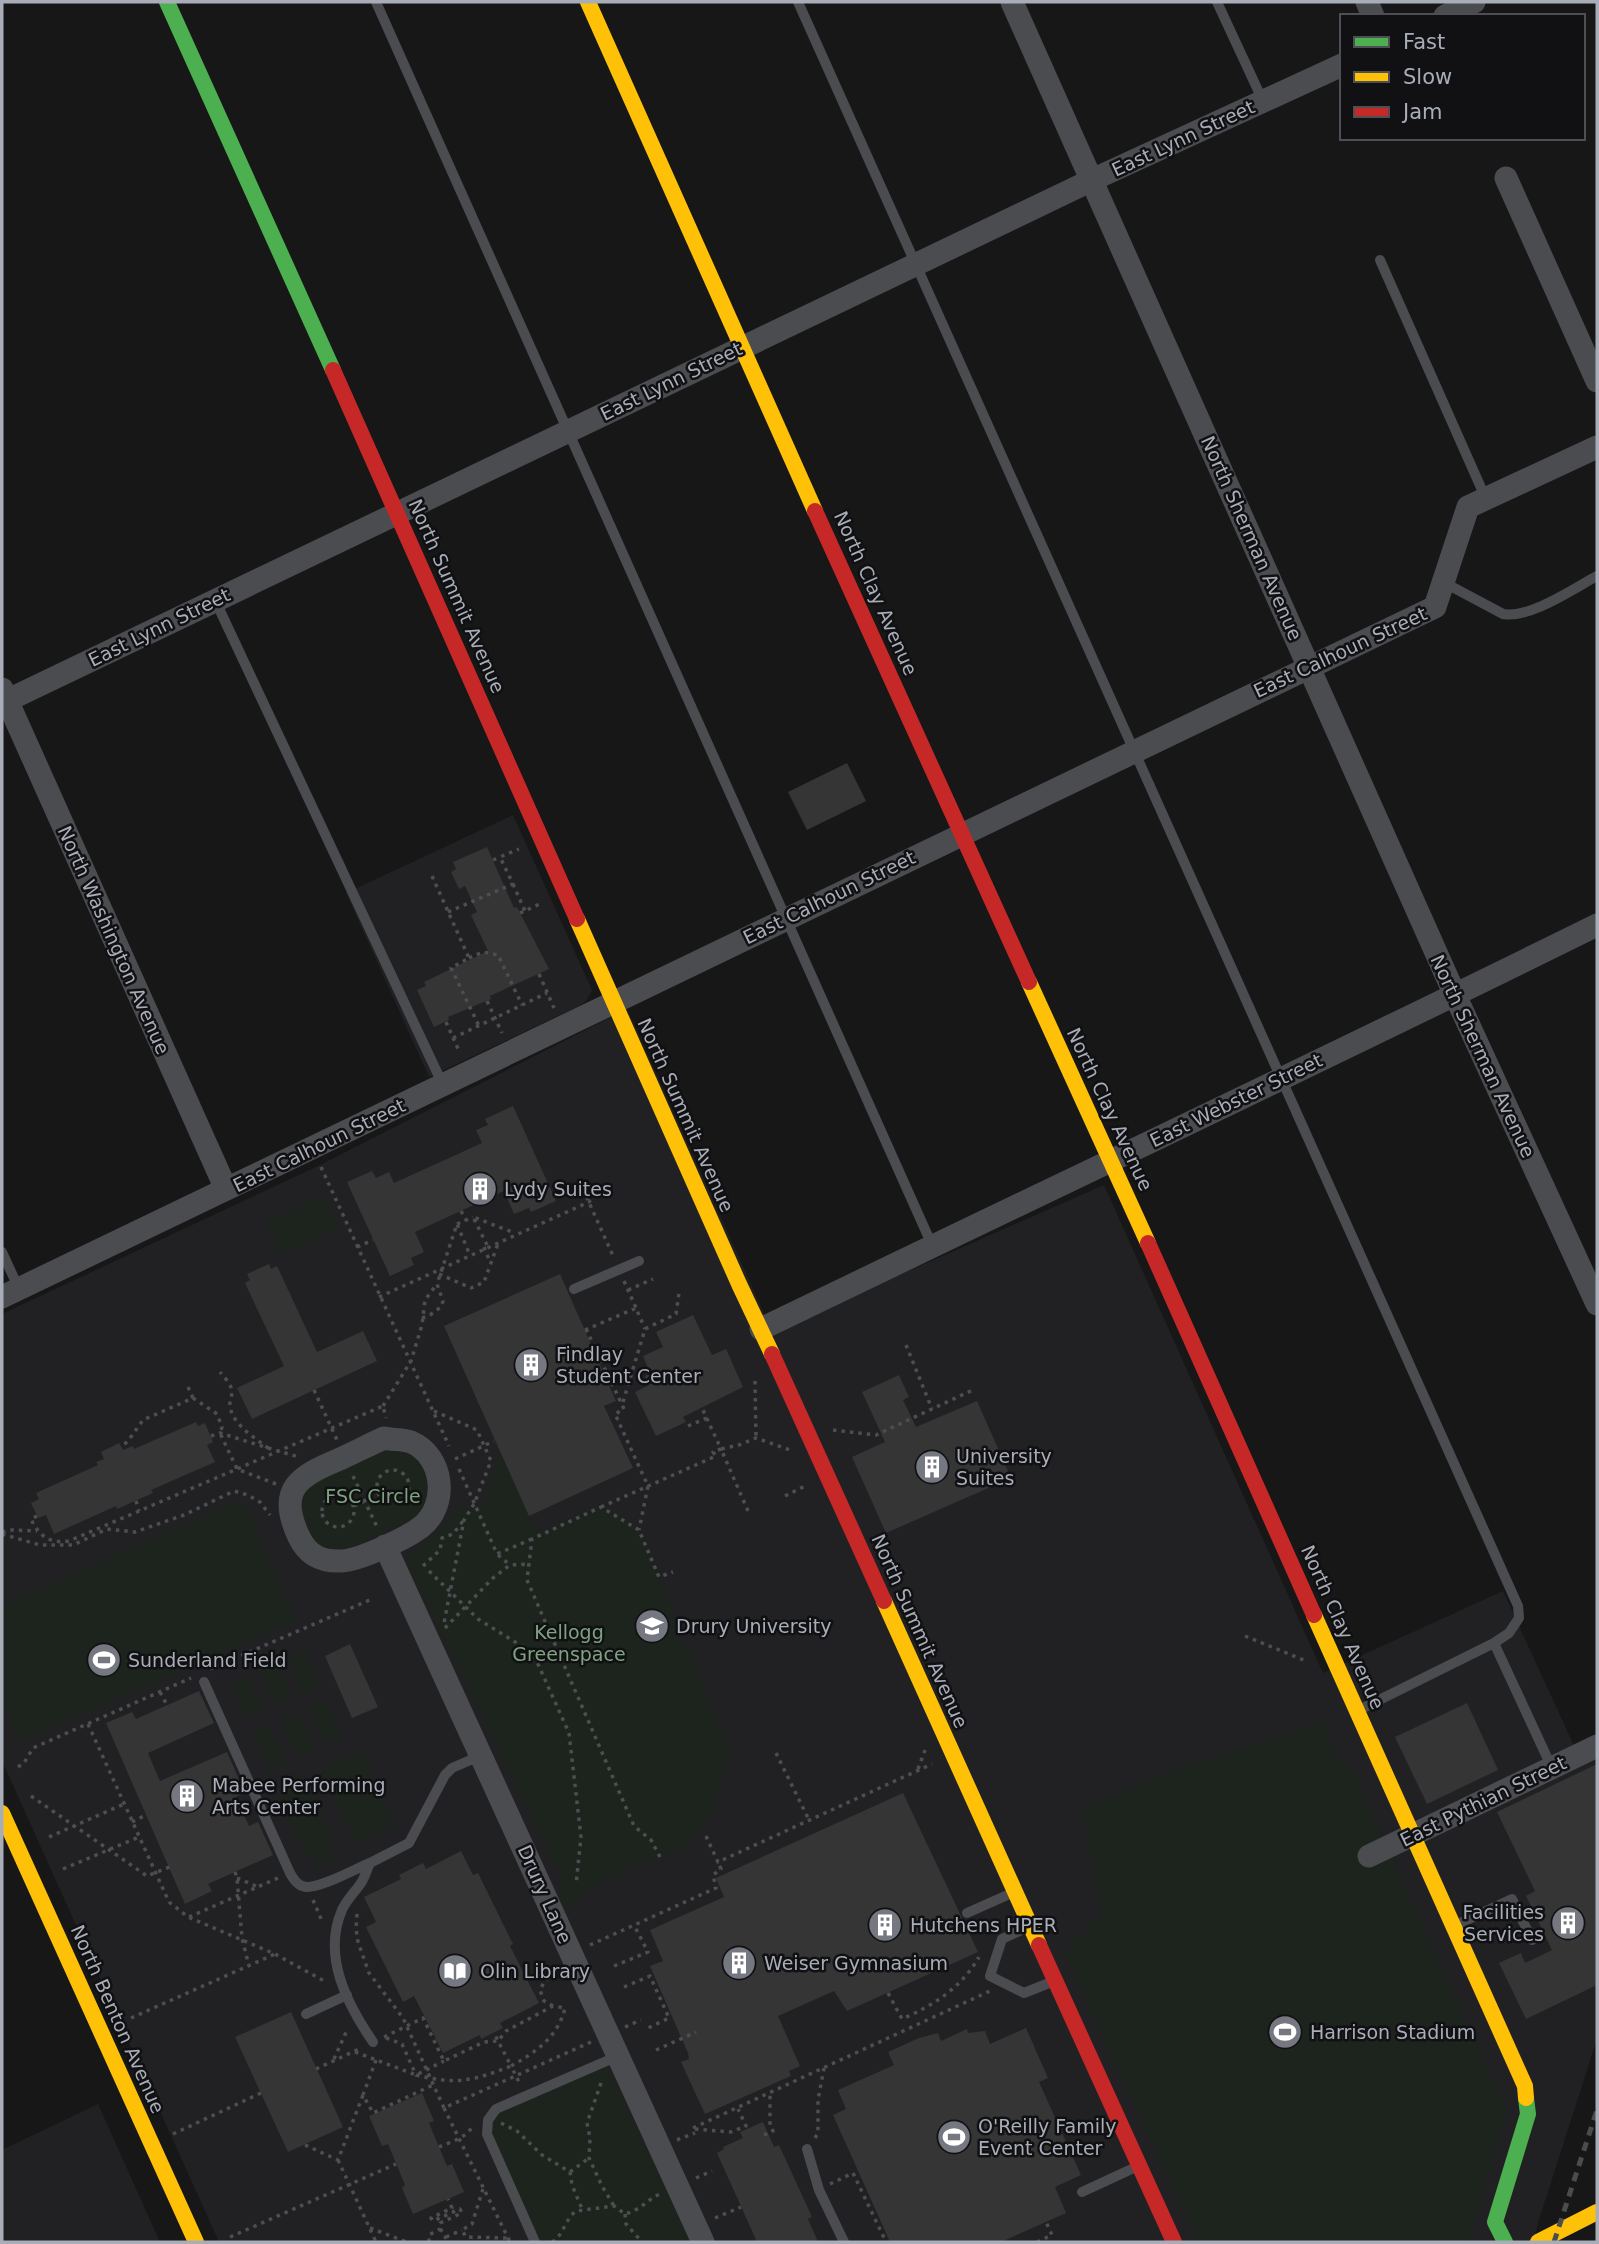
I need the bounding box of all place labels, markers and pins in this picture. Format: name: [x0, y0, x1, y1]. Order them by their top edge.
building icon: Lydy Suites: [461, 1170, 499, 1208]
place label: Lydy Suites: [504, 1178, 612, 1200]
place label: Findlay Student Center: [556, 1343, 701, 1387]
building icon: Findlay Student Center: [512, 1346, 550, 1384]
place label: University Suites: [956, 1445, 1052, 1489]
building icon: University Suites: [913, 1448, 951, 1486]
school or university icon: Drury University: [633, 1607, 671, 1645]
place label: Drury University: [676, 1615, 831, 1637]
sports icon: Sunderland Field: [85, 1641, 123, 1679]
place label: Sunderland Field: [128, 1649, 287, 1671]
place label: Mabee Performing Arts Center: [212, 1774, 385, 1818]
building icon: Mabee Performing Arts Center: [168, 1777, 206, 1815]
place label: Facilities Services: [1463, 1901, 1544, 1945]
building icon: Facilities Services: [1549, 1904, 1587, 1942]
building icon: Hutchens HPER: [866, 1906, 904, 1944]
place label: Hutchens HPER: [910, 1914, 1057, 1936]
building icon: Weiser Gymnasium: [720, 1944, 758, 1982]
library icon: Olin Library: [436, 1952, 474, 1990]
place label: Weiser Gymnasium: [764, 1952, 948, 1974]
place label: Olin Library: [480, 1960, 590, 1982]
sports icon: Harrison Stadium: [1266, 2013, 1304, 2051]
place label: Harrison Stadium: [1310, 2021, 1475, 2043]
place label: O'Reilly Family Event Center: [978, 2115, 1116, 2159]
sports icon: O'Reilly Family Event Center: [935, 2118, 973, 2156]

